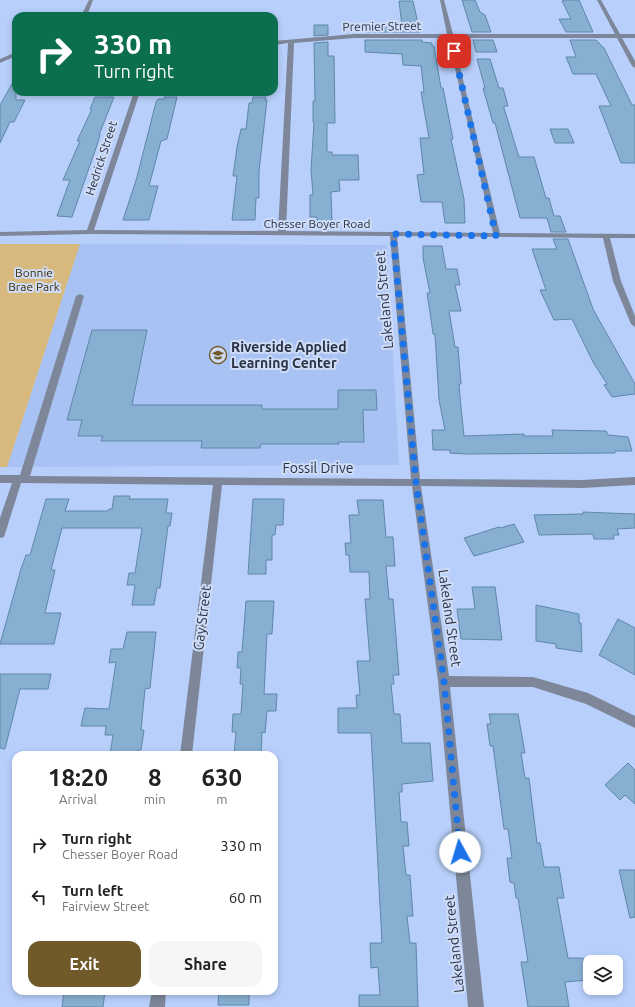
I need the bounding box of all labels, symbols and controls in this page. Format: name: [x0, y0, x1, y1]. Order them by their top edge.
street label: Premier Street: [342, 19, 422, 33]
icon: right: [28, 28, 80, 80]
text: 330 m: [94, 28, 172, 59]
pin: [437, 34, 471, 68]
icon: arrive: [443, 40, 465, 62]
text: Turn right: [94, 61, 174, 81]
street label: Hedrick Street: [83, 119, 119, 197]
street label: Chesser Boyer Road: [263, 217, 371, 230]
street label: Lakeland Street: [372, 250, 396, 350]
park label: Bonnie Brae Park: [8, 266, 60, 293]
place label: Riverside Applied Learning Center: [231, 339, 347, 371]
school or university icon: Riverside Applied Learning Center: [208, 345, 228, 365]
street label: Fossil Drive: [282, 460, 354, 476]
street label: Lakeland Street: [435, 568, 465, 668]
street label: Gay Street: [190, 584, 214, 651]
text: 18:20: [48, 764, 108, 791]
text: 8: [148, 764, 161, 791]
text: 630: [202, 764, 242, 791]
text: Arrival: [59, 792, 97, 806]
text: min: [144, 792, 166, 806]
text: m: [216, 792, 227, 806]
text: Turn right: [62, 830, 132, 847]
position arrow: [439, 831, 481, 873]
icon: right: [28, 834, 50, 856]
text: 330 m: [220, 837, 262, 854]
text: Chesser Boyer Road: [62, 847, 178, 861]
text: Turn left: [62, 882, 123, 899]
icon: left: [28, 886, 50, 908]
text: 60 m: [229, 889, 262, 906]
street label: Lakeland Street: [441, 894, 467, 994]
text: Fairview Street: [62, 899, 149, 913]
button: Exit: [28, 941, 141, 987]
button: Share: [149, 941, 262, 987]
map controls: [583, 955, 623, 995]
button: layers: [583, 955, 623, 995]

